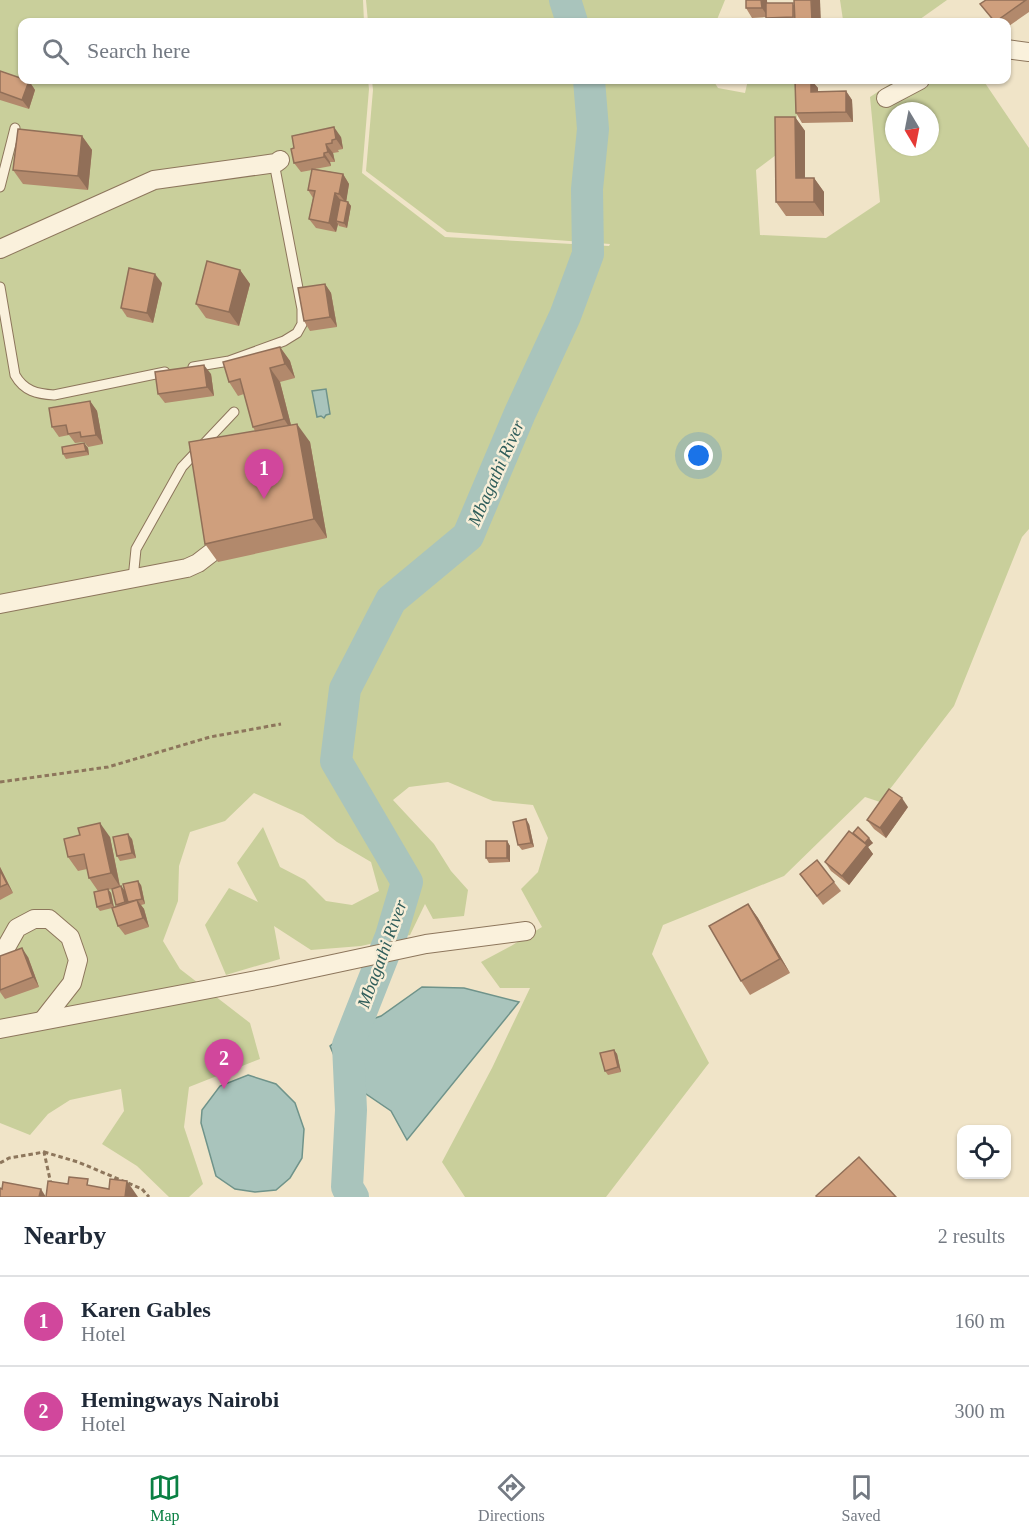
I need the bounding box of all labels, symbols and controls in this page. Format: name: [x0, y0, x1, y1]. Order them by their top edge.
search box: [18, 18, 1011, 84]
icon: search: [39, 35, 72, 68]
text: Search here: [87, 38, 190, 63]
north arrow: [885, 102, 939, 156]
water label: Mbagathi River: [463, 416, 529, 530]
your location: [684, 441, 713, 470]
pin: 1: [244, 450, 284, 499]
water label: Mbagathi River: [353, 896, 411, 1012]
pin: 2: [204, 1040, 244, 1089]
map controls: [957, 1125, 1011, 1179]
button: locate: [957, 1125, 1011, 1179]
text: Nearby: [24, 1221, 106, 1250]
text: 2 results: [938, 1225, 1005, 1247]
text: Karen Gables: [81, 1297, 211, 1322]
text: 1: [39, 1310, 49, 1332]
text: 160 m: [954, 1310, 1005, 1332]
text: Hotel: [81, 1323, 125, 1345]
text: Hemingways Nairobi: [81, 1387, 279, 1412]
text: 2: [39, 1400, 49, 1422]
text: 300 m: [954, 1400, 1005, 1422]
text: Hotel: [81, 1413, 125, 1435]
tab: Map: [148, 1471, 181, 1525]
tab: Directions: [478, 1471, 545, 1525]
tab: Saved: [841, 1471, 881, 1525]

